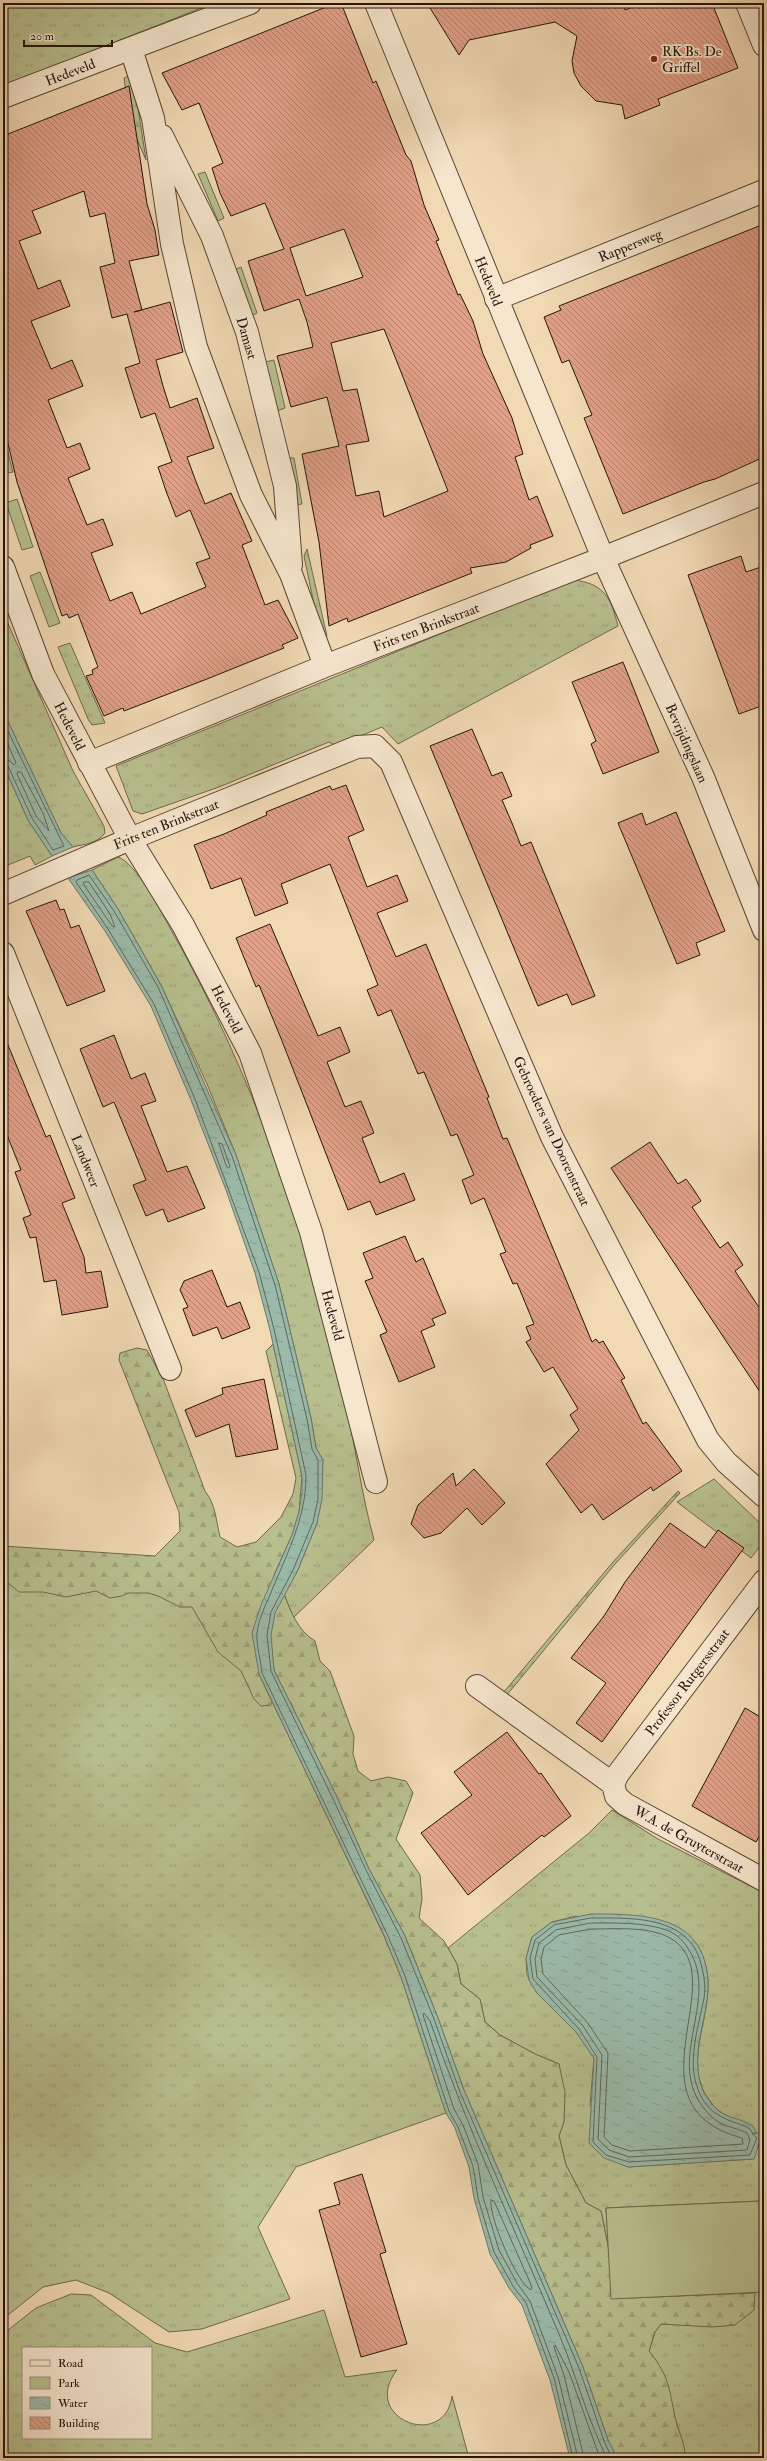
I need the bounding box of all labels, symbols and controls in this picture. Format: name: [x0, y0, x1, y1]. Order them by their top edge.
scale bar: [24, 22, 112, 48]
text: 20 m: [30, 29, 55, 44]
place label: RK Bs. De Griffel: [662, 43, 722, 76]
marker: RK Bs. De Griffel: [649, 54, 659, 64]
street label: Hedeveld: [43, 55, 98, 90]
street label: Rappersweg: [596, 225, 666, 267]
street label: Hedeveld: [471, 254, 506, 309]
street label: Damast: [232, 315, 261, 362]
street label: Frits ten Brinkstraat: [371, 599, 482, 656]
street label: Hedeveld: [50, 699, 89, 753]
street label: Bevrijdingslaan: [661, 701, 712, 785]
street label: Frits ten Brinkstraat: [111, 795, 222, 853]
street label: Hedeveld: [207, 982, 246, 1036]
street label: Gebroeders van Doorenstraat: [509, 1054, 594, 1209]
street label: Landweer: [67, 1132, 104, 1191]
street label: Hedeveld: [318, 1288, 347, 1343]
street label: Professor Rutgersstraat: [642, 1625, 734, 1739]
street label: W.A. de Gruyterstraat: [629, 1802, 747, 1878]
legend: [22, 2347, 152, 2439]
text: Road: [58, 2356, 83, 2371]
text: Park: [58, 2376, 80, 2391]
text: Water: [57, 2396, 88, 2411]
text: Building: [58, 2416, 101, 2431]

